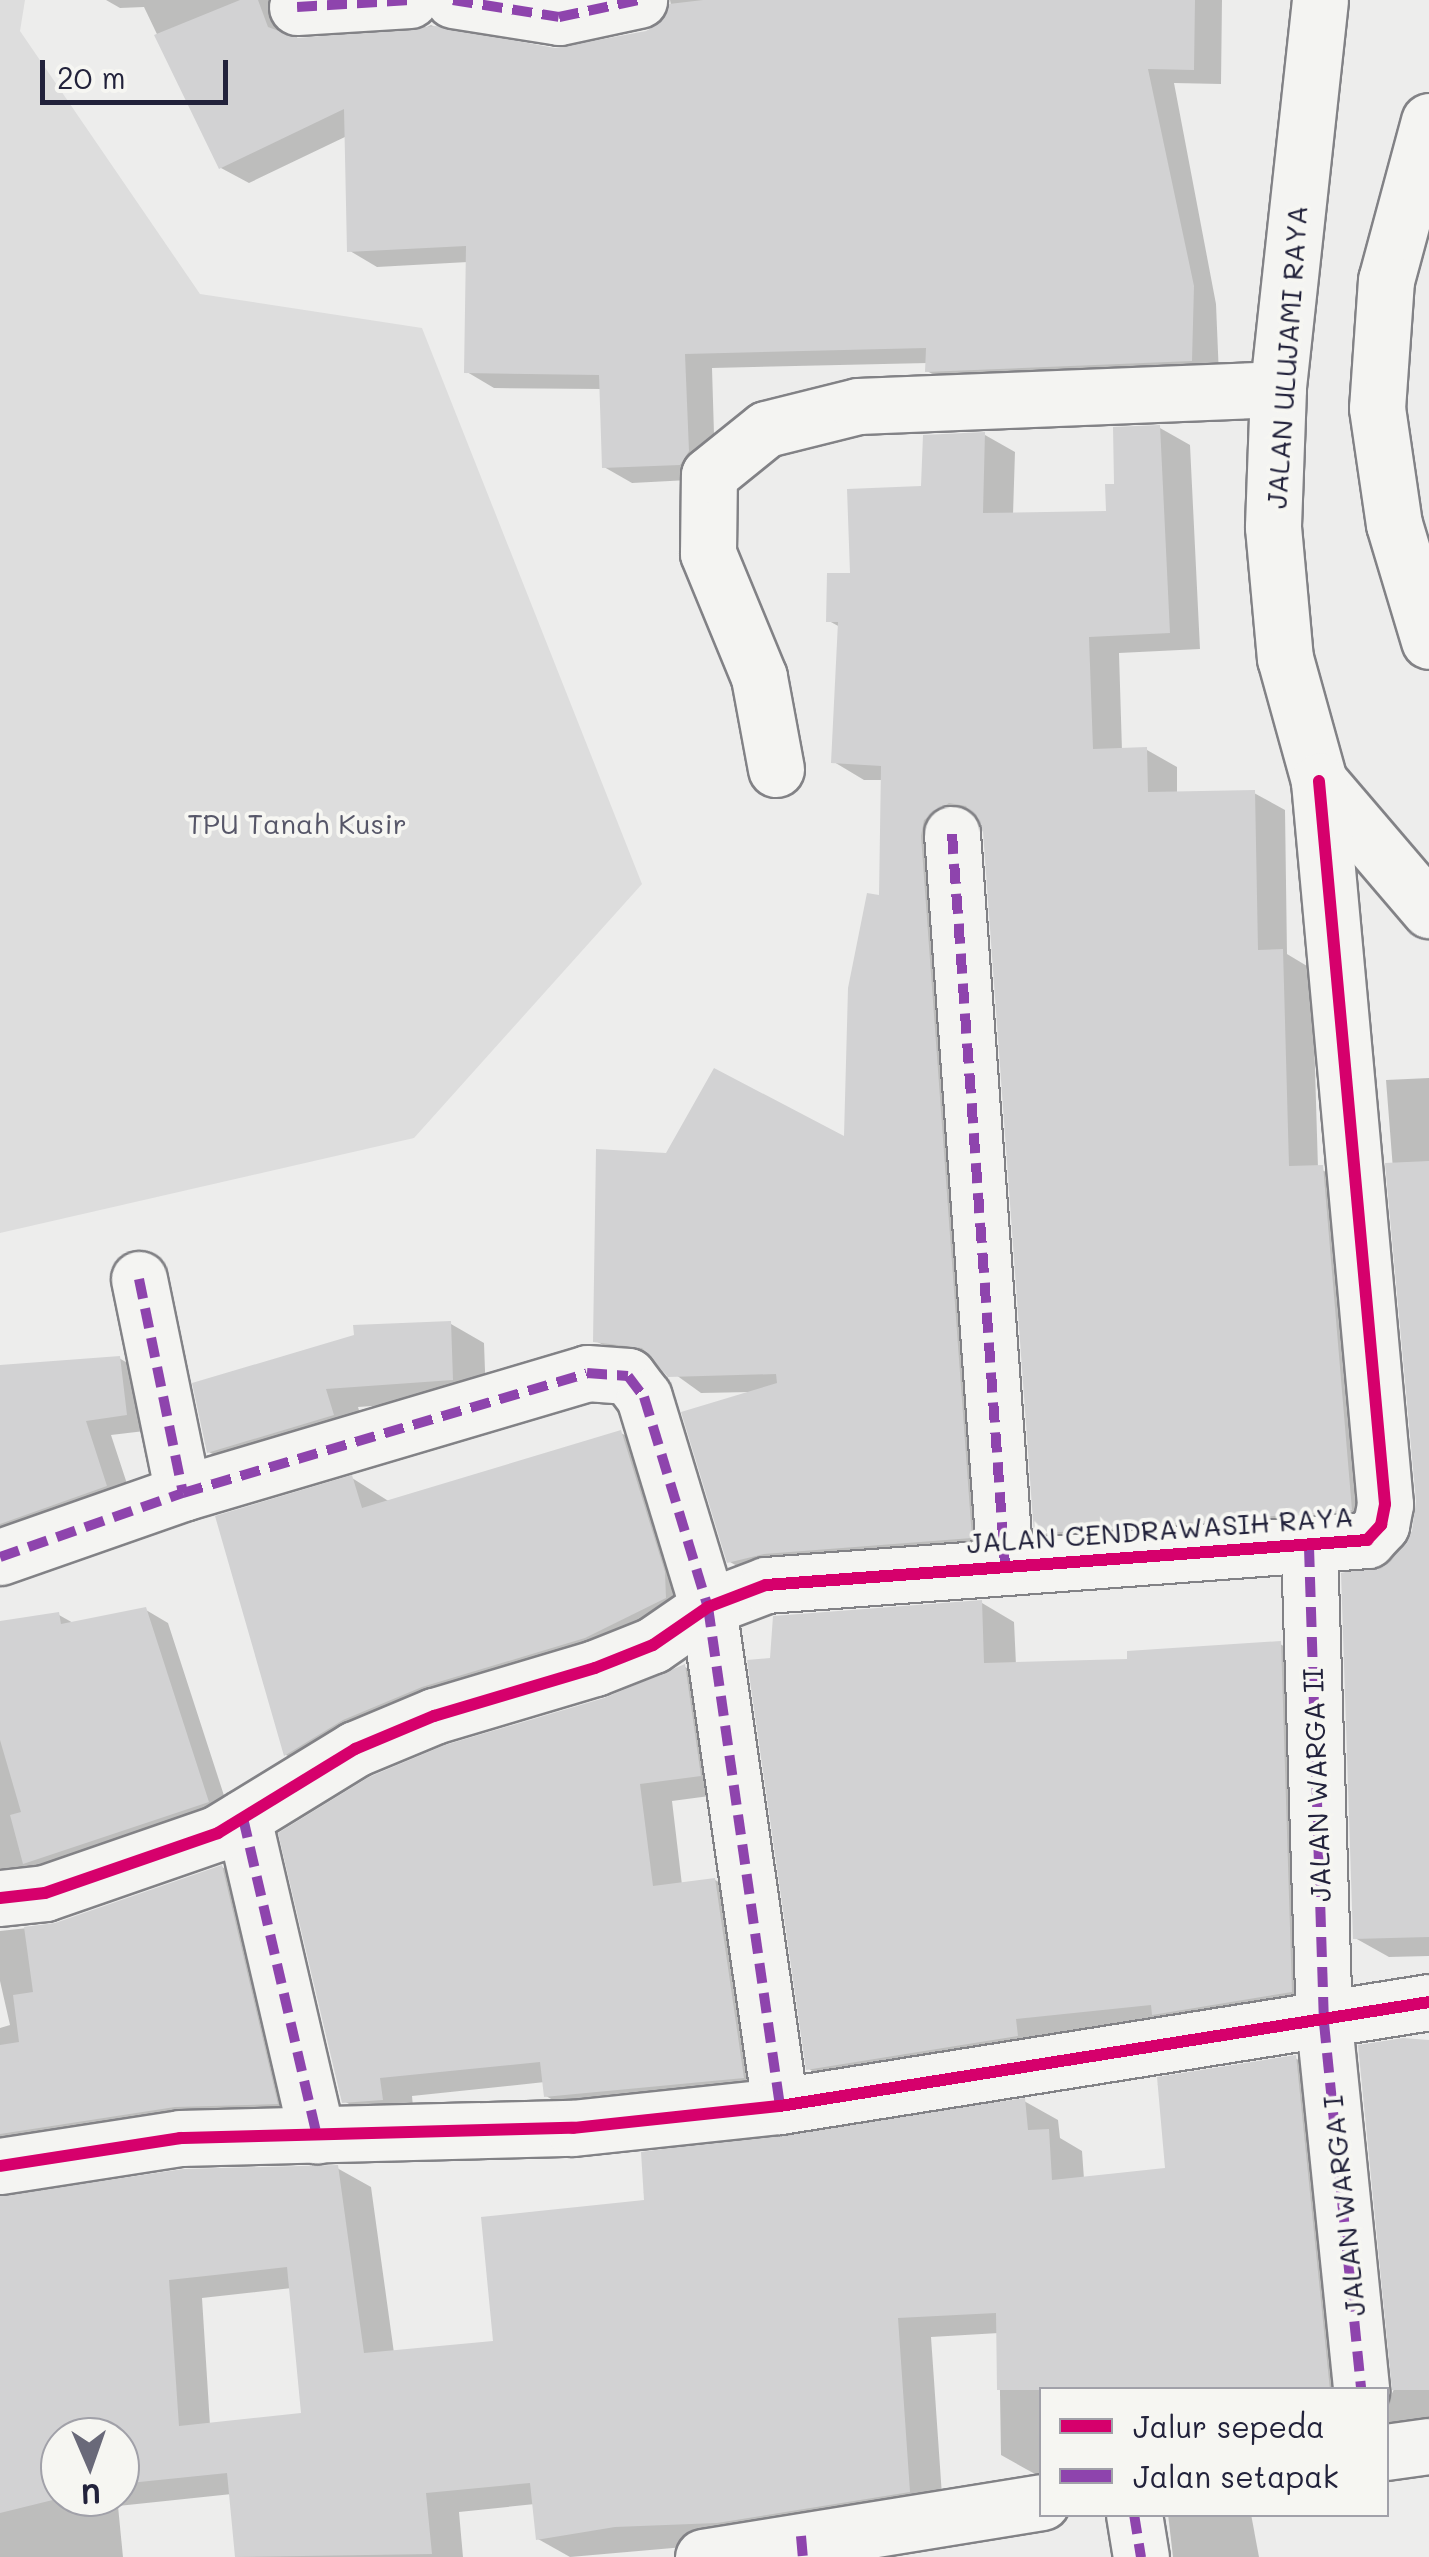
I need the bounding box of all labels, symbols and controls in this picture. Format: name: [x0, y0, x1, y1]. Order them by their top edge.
scale bar: [45, 40, 232, 102]
text: 20 m: [57, 57, 126, 97]
street label: JALAN ULUJAMI RAYA: [1259, 204, 1313, 510]
park label: TPU Tanah Kusir: [187, 806, 407, 840]
street label: JALAN CENDRAWASIH RAYA: [965, 1499, 1355, 1559]
street label: JALAN WARGA II: [1295, 1667, 1337, 1903]
street label: JALAN WARGA I: [1315, 2094, 1371, 2318]
legend: [1039, 2387, 1389, 2517]
text: Jalur sepeda: [1133, 2406, 1325, 2446]
north arrow: [40, 2417, 140, 2517]
text: Jalan setapak: [1133, 2456, 1339, 2496]
text: U: [80, 2477, 101, 2513]

